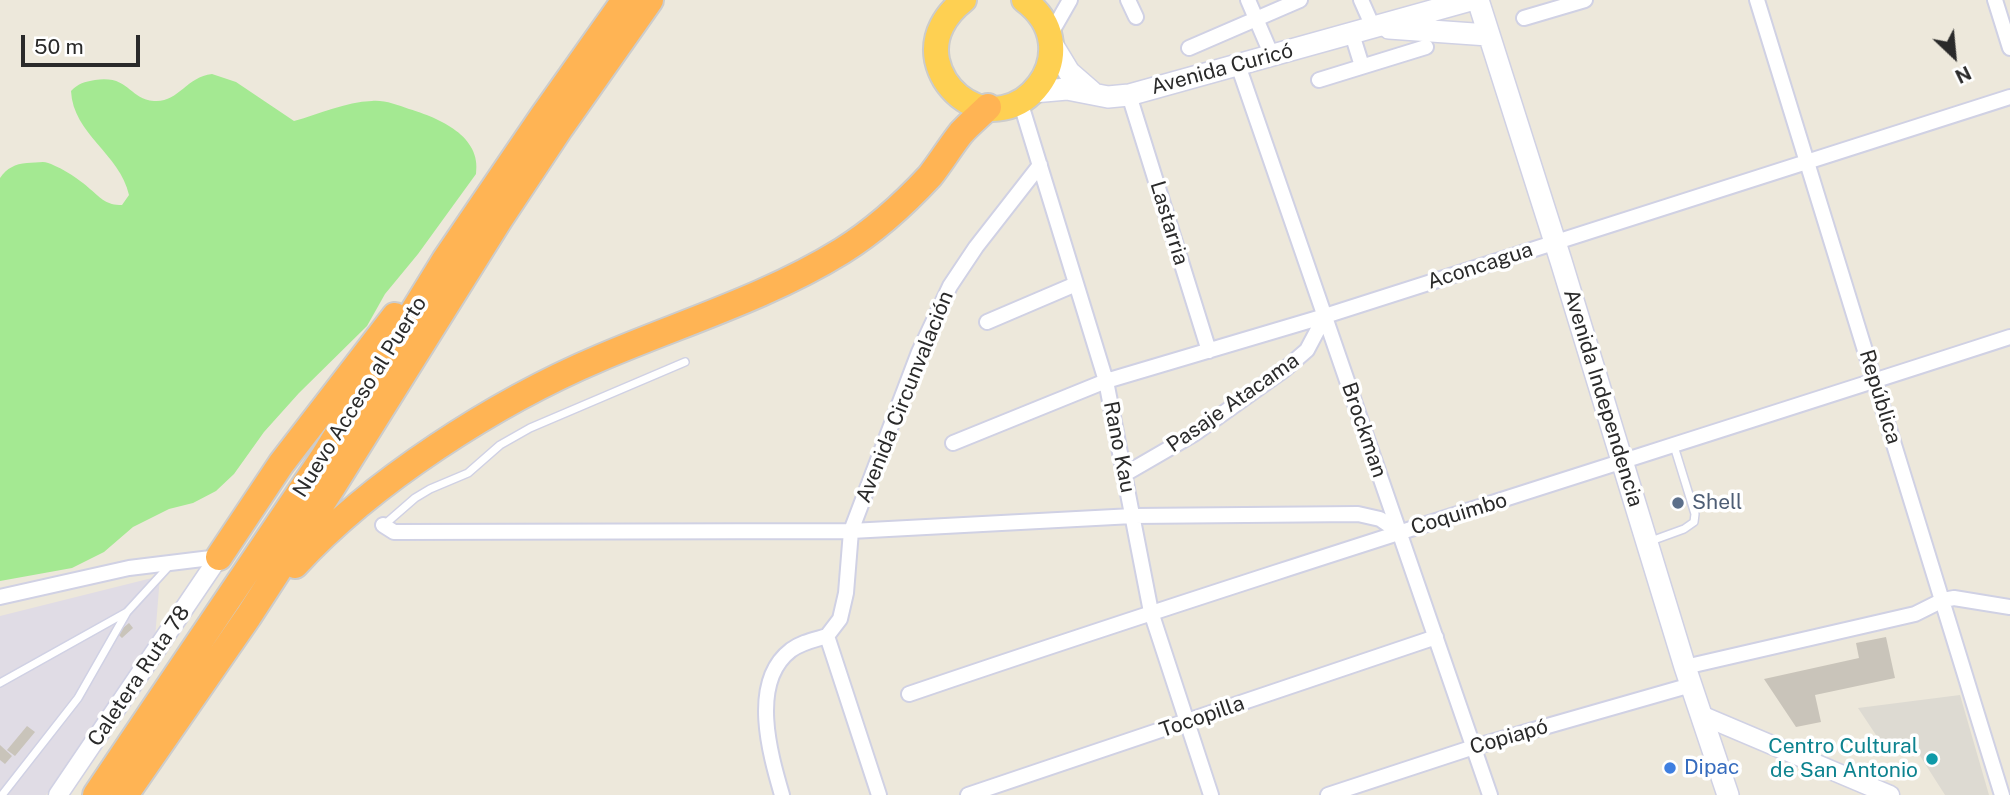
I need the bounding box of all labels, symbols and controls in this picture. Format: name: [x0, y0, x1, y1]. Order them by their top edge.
scale bar: [24, 21, 144, 65]
north arrow: [1919, 21, 1989, 91]
text: 50 m: [34, 34, 84, 59]
street label: Avenida Curicó: [1148, 38, 1296, 100]
text: N: [1952, 62, 1975, 88]
street label: Lastarria: [1144, 178, 1194, 268]
street label: Aconcagua: [1424, 237, 1536, 295]
street label: Avenida Independencia: [1558, 286, 1648, 510]
street label: Avenida Circunvalación: [851, 287, 959, 507]
street label: Nuevo Acceso al Puerto: [288, 292, 432, 502]
street label: República: [1854, 347, 1906, 447]
street label: Pasaje Atacama: [1162, 348, 1304, 458]
street label: Brockman: [1336, 379, 1392, 481]
street label: Rano Kau: [1098, 399, 1140, 495]
street label: Coquimbo: [1408, 487, 1510, 541]
place label: Shell: [1692, 490, 1742, 516]
marker: Shell: [1670, 495, 1686, 511]
street label: Caletera Ruta 78: [83, 601, 195, 751]
street label: Tocopilla: [1156, 691, 1248, 743]
street label: Copiapó: [1467, 714, 1551, 760]
place label: Centro Cultural de San Antonio: [1768, 734, 1918, 784]
marker: Centro Cultural de San Antonio: [1924, 751, 1940, 767]
place label: Dipac: [1684, 755, 1739, 781]
marker: Dipac: [1662, 760, 1678, 776]

